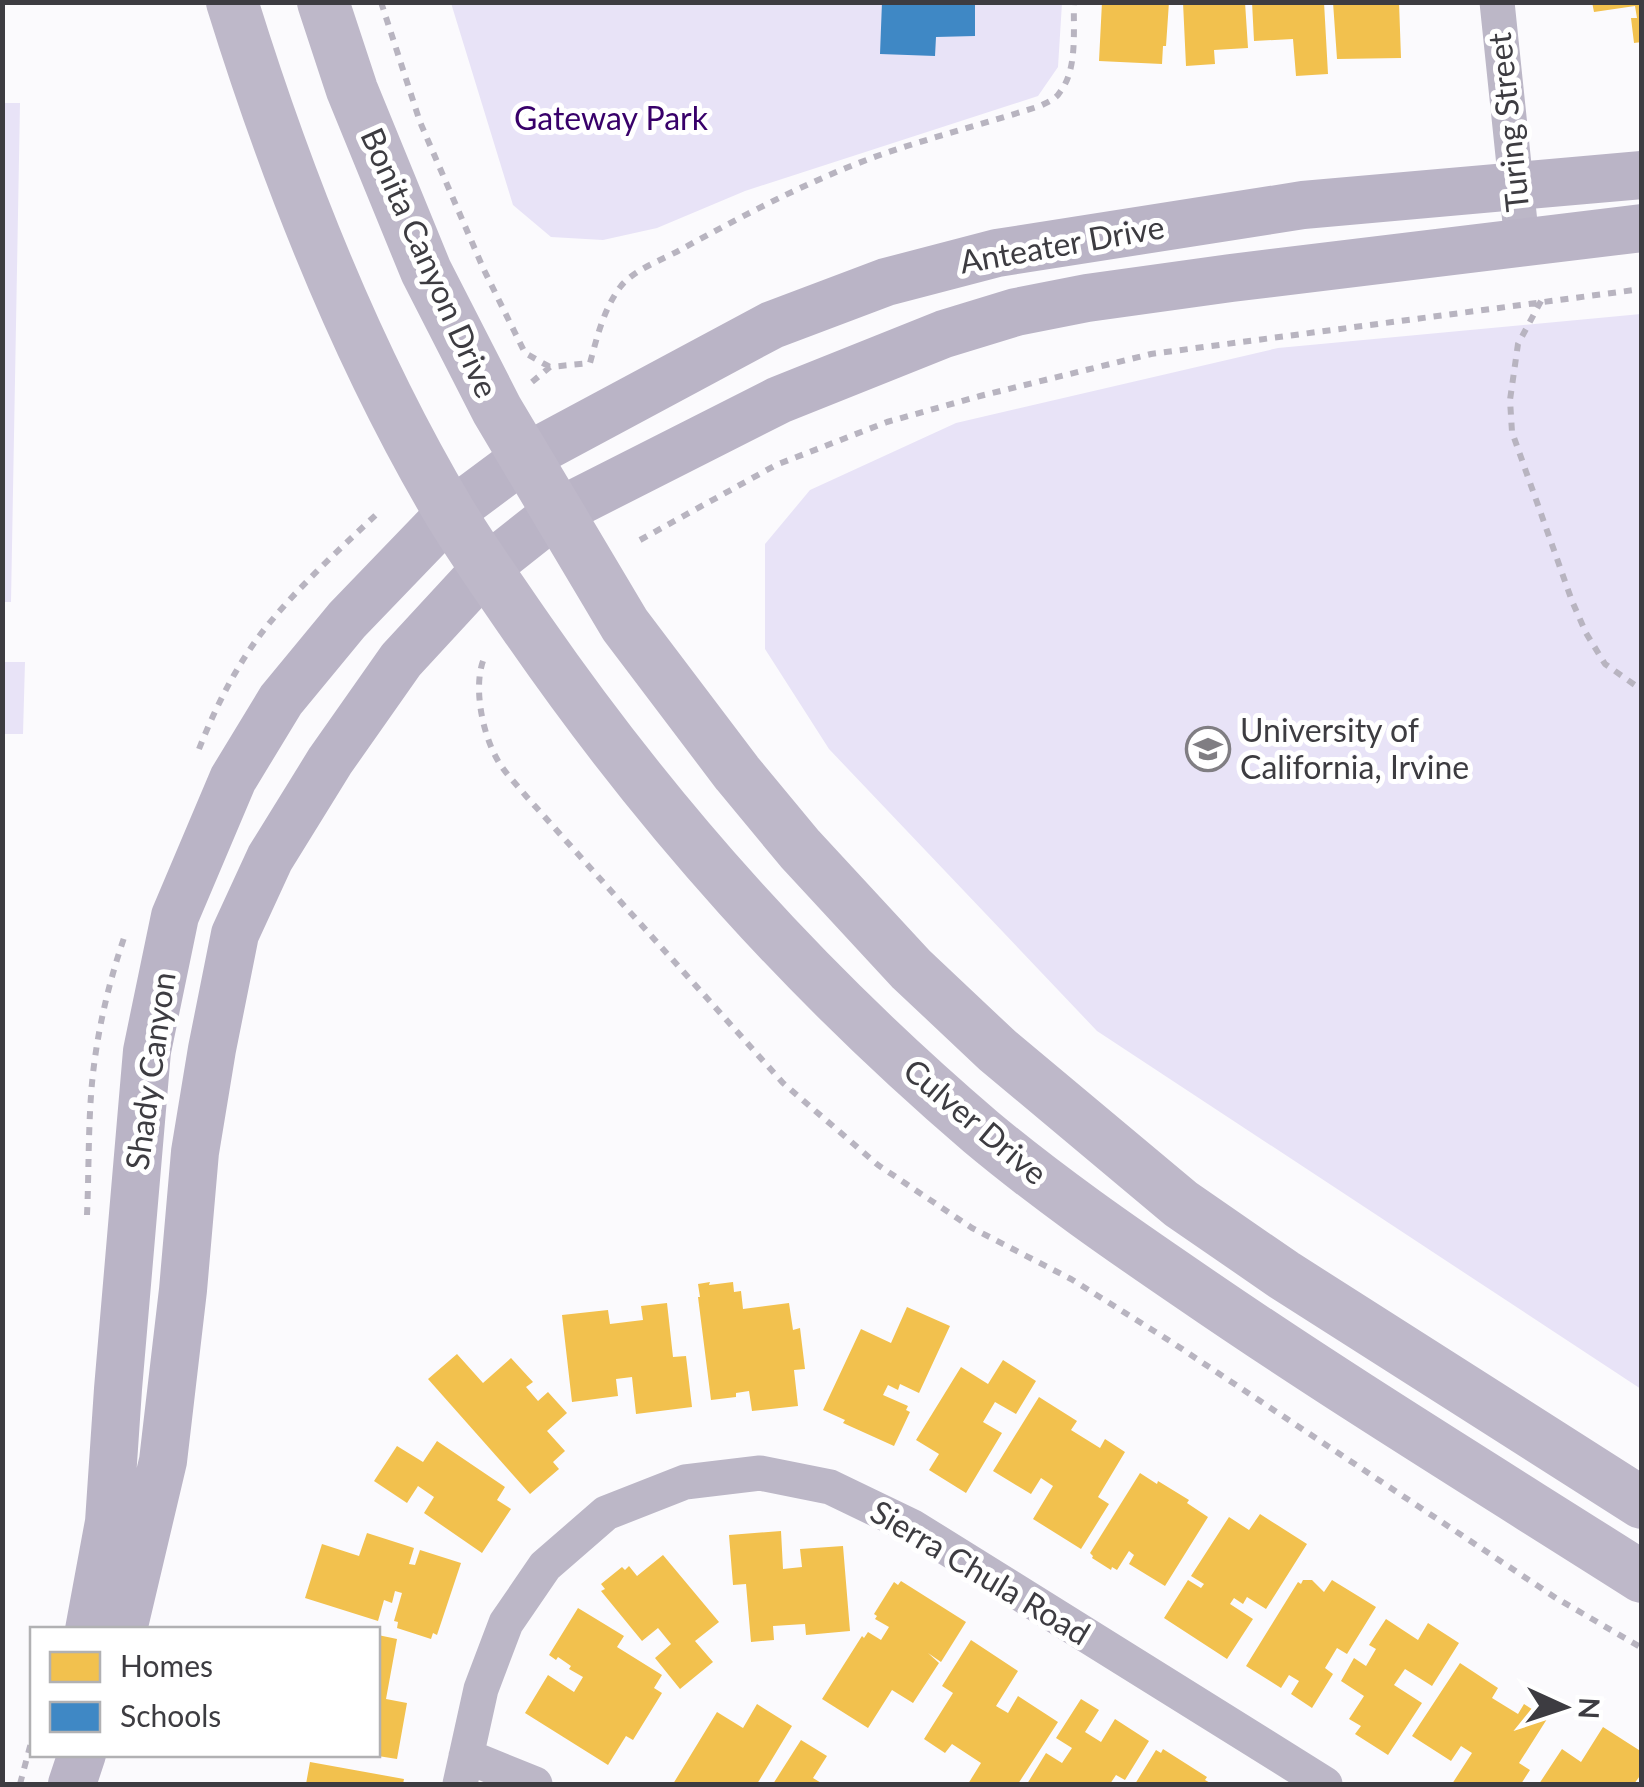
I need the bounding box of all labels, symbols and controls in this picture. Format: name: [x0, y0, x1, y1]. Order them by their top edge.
street label: Turing Street: [1479, 30, 1536, 214]
park label: Gateway Park: [514, 98, 709, 137]
street label: Bonita Canyon Drive: [353, 122, 507, 403]
street label: Anteater Drive: [956, 206, 1167, 281]
place label: University of California, Irvine: [1240, 710, 1469, 786]
school or university icon: University of California, Irvine: [1185, 726, 1231, 772]
street label: Shady Canyon: [116, 969, 183, 1172]
street label: Culver Drive: [896, 1050, 1056, 1192]
street label: Sierra Chula Road: [864, 1491, 1097, 1652]
legend: [30, 1627, 380, 1757]
text: Homes: [120, 1647, 213, 1683]
north arrow: [1514, 1657, 1614, 1757]
text: Schools: [120, 1697, 221, 1733]
text: N: [1572, 1697, 1608, 1720]

